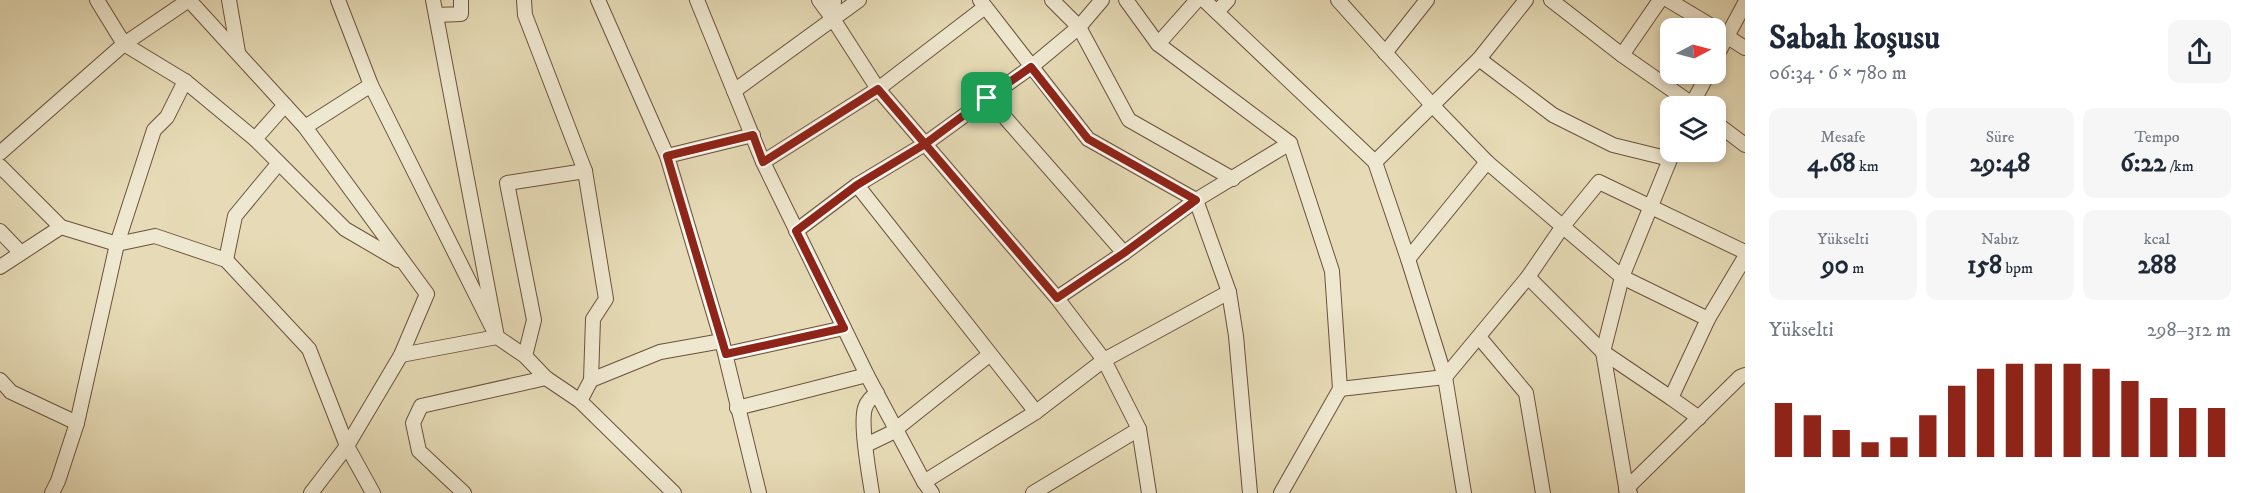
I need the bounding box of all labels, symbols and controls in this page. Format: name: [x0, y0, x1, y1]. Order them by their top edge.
north arrow: [1660, 18, 1726, 84]
map controls: [1660, 18, 1726, 162]
text: Sabah koşusu: [1769, 18, 1940, 59]
button: share: [2168, 20, 2231, 83]
text: 06:34 · 6 × 780 m: [1769, 61, 1907, 86]
pin: [961, 72, 1012, 123]
icon: arrive: [970, 81, 1003, 114]
button: layers: [1660, 96, 1726, 162]
text: Mesafe: [1821, 127, 1865, 147]
text: Süre: [1986, 127, 2014, 147]
text: Tempo: [2135, 127, 2179, 147]
text: 4.68: [1807, 147, 1855, 180]
text: 29:48: [1970, 147, 2030, 180]
text: 6:22: [2120, 147, 2166, 180]
text: km: [1855, 156, 1879, 176]
text: /km: [2166, 156, 2194, 176]
text: Yükselti: [1817, 229, 1869, 249]
text: Nabız: [1981, 229, 2019, 249]
text: kcal: [2144, 229, 2170, 249]
text: 90: [1822, 249, 1849, 282]
text: 158: [1967, 249, 2002, 282]
text: 288: [2138, 249, 2176, 282]
text: m: [1849, 258, 1864, 278]
text: bpm: [2002, 258, 2033, 278]
text: Yükselti: [1769, 318, 1834, 343]
text: 298–312 m: [2147, 318, 2231, 343]

